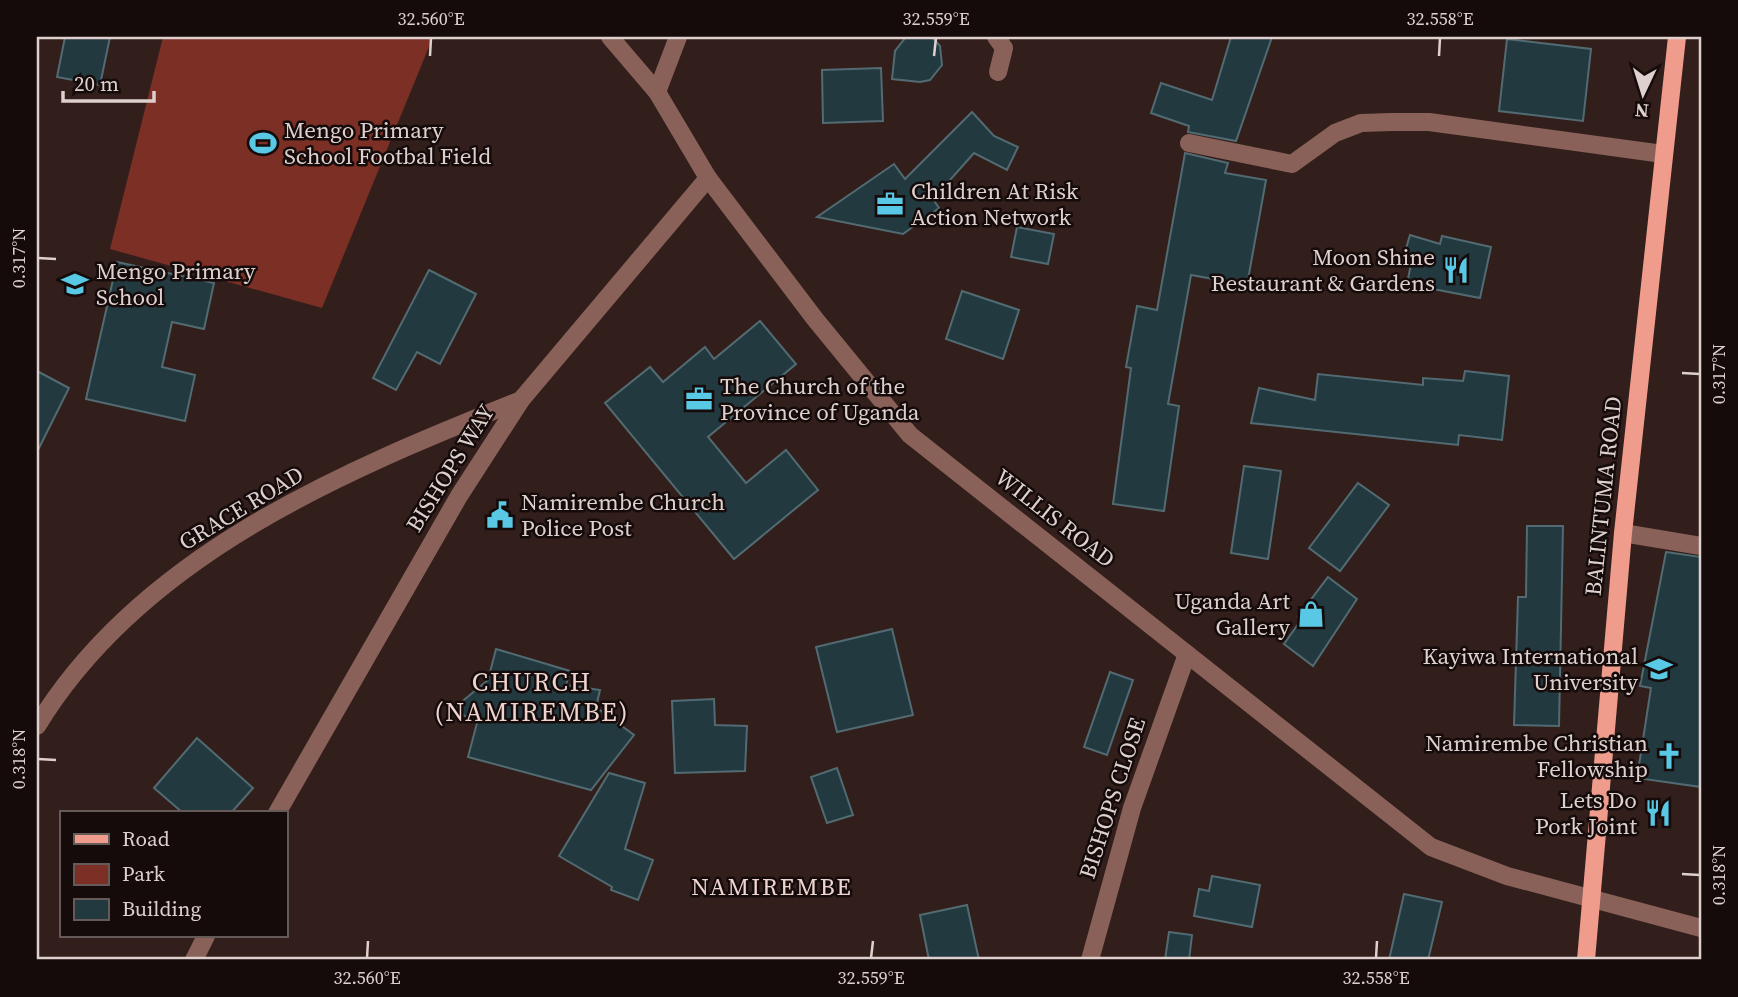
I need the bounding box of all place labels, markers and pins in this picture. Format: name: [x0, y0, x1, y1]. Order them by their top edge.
place label: Mengo Primary School Footbal Field: [284, 114, 491, 172]
sports icon: Mengo Primary School Footbal Field: [248, 128, 278, 158]
place label: Children At Risk Action Network: [911, 175, 1079, 233]
office icon: Children At Risk Action Network: [875, 189, 905, 219]
place label: Moon Shine Restaurant & Gardens: [1211, 241, 1435, 299]
place label: Mengo Primary School: [96, 255, 256, 313]
restaurant icon: Moon Shine Restaurant & Gardens: [1441, 255, 1471, 285]
school or university icon: Mengo Primary School: [60, 269, 90, 299]
place label: The Church of the Province of Uganda: [720, 370, 920, 428]
office icon: The Church of the Province of Uganda: [684, 384, 714, 414]
place label: Namirembe Church Police Post: [521, 486, 725, 544]
public building icon: Namirembe Church Police Post: [485, 500, 515, 530]
place label: Uganda Art Gallery: [1174, 585, 1291, 643]
shop icon: Uganda Art Gallery: [1296, 599, 1326, 629]
place label: Kayiwa International University: [1422, 640, 1638, 698]
school or university icon: Kayiwa International University: [1644, 654, 1674, 684]
place label: Namirembe Christian Fellowship: [1425, 727, 1648, 785]
church icon: Namirembe Christian Fellowship: [1654, 741, 1684, 771]
place label: Lets Do Pork Joint: [1535, 784, 1638, 842]
restaurant icon: Lets Do Pork Joint: [1643, 798, 1673, 828]

